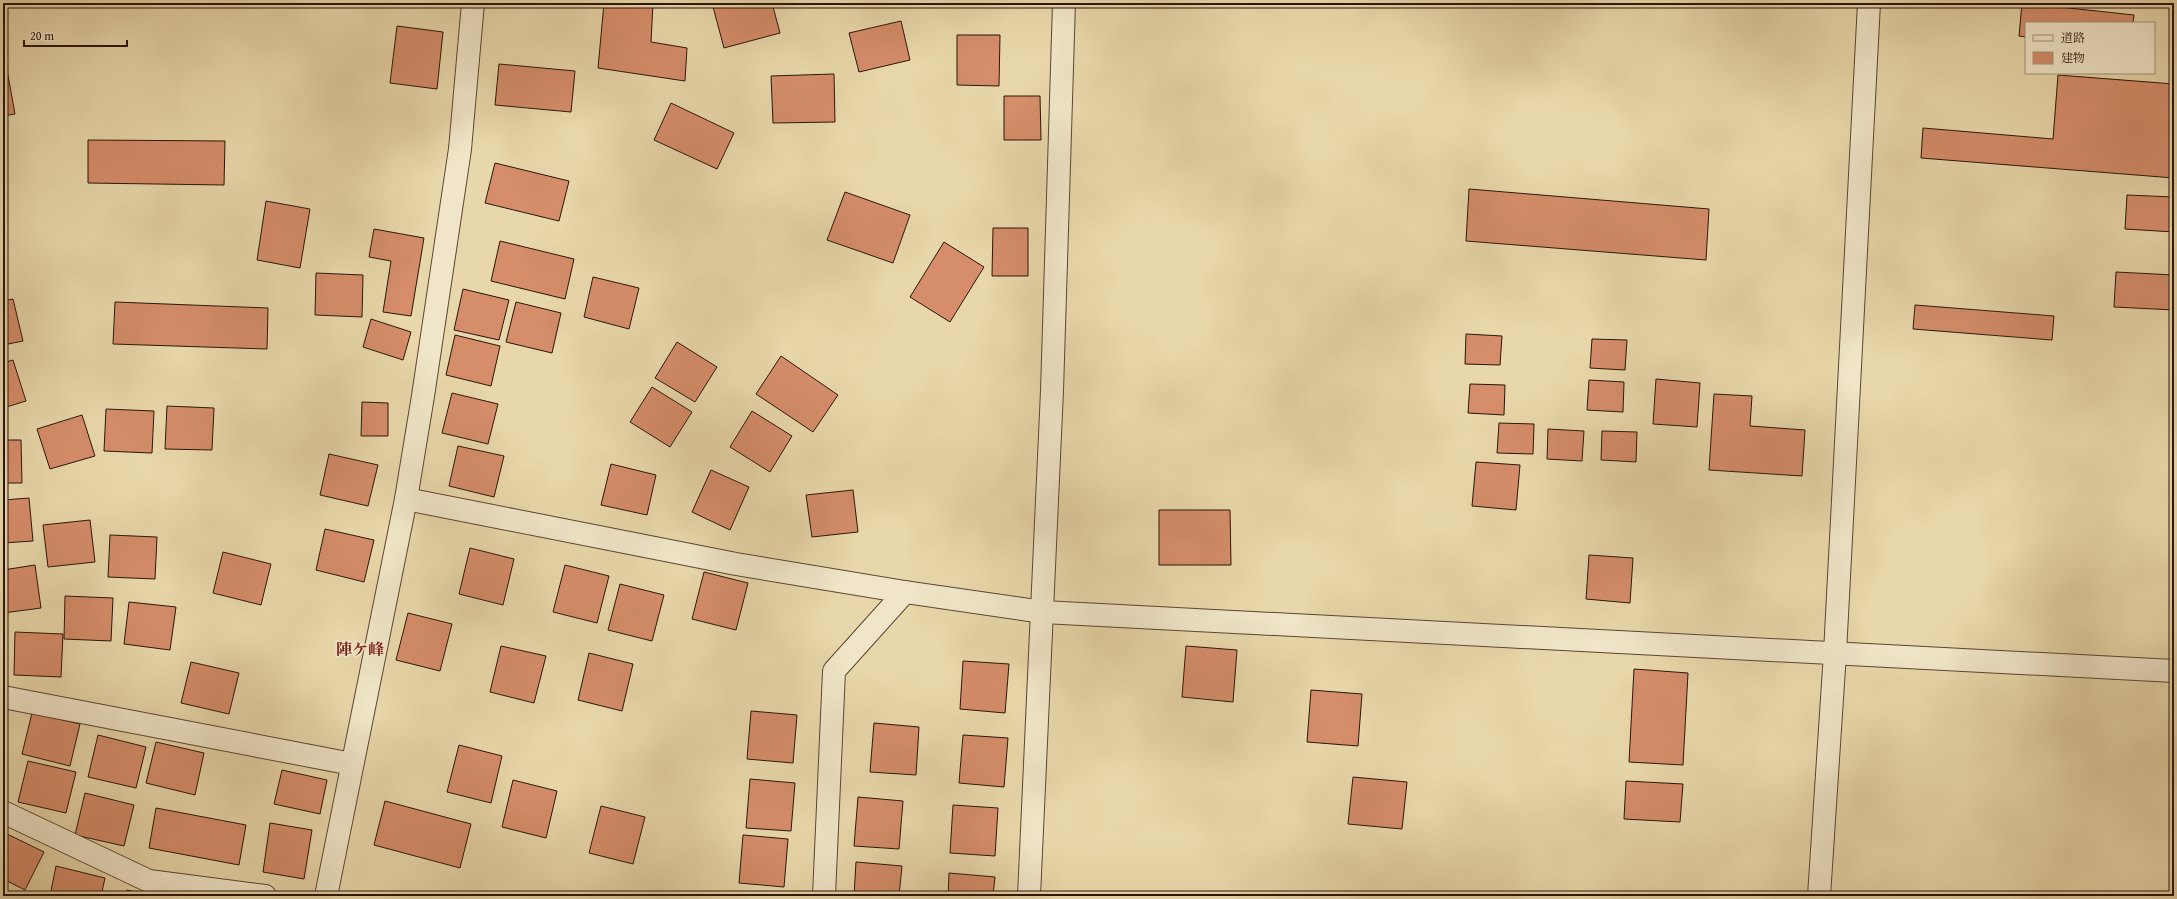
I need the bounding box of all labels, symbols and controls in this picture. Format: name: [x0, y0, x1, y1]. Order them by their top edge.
scale bar: [24, 22, 127, 48]
legend: [2025, 22, 2155, 74]
text: 20 m: [30, 27, 54, 44]
text: 道路: [2061, 29, 2085, 46]
text: 建物: [2061, 49, 2085, 66]
district label: 陣ケ峰: [336, 637, 384, 661]

